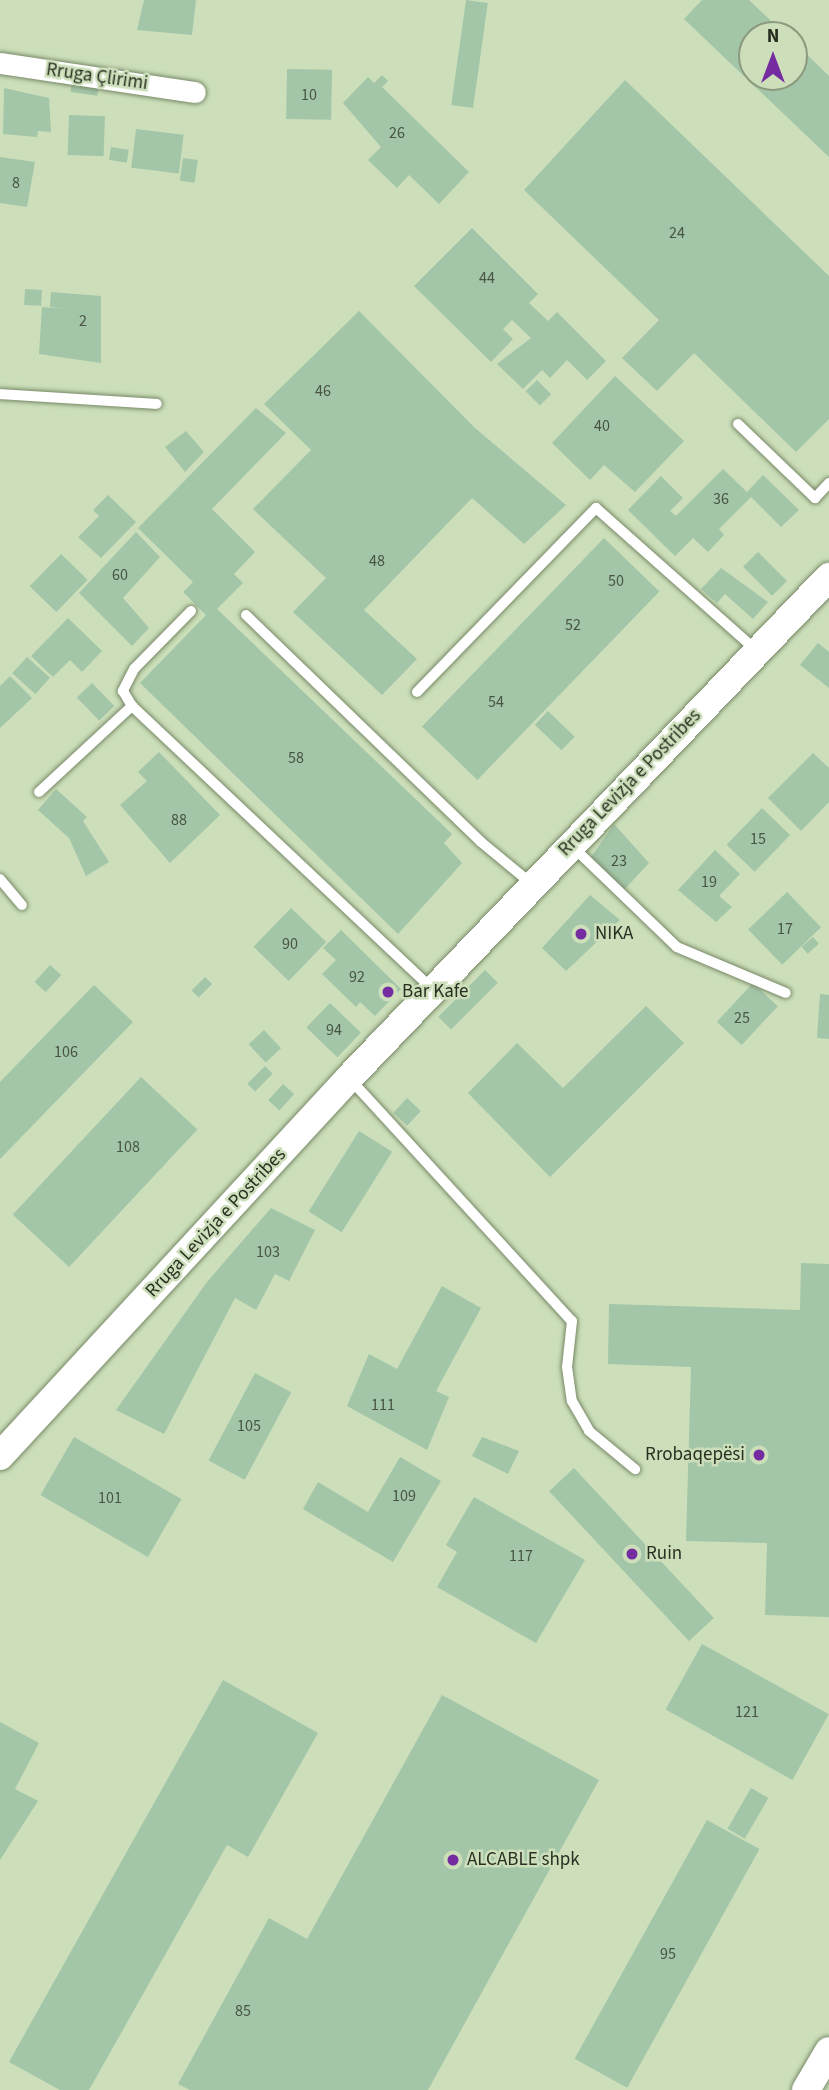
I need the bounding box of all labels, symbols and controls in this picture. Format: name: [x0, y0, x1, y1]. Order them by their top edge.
north arrow: [738, 21, 808, 91]
text: N: [767, 23, 779, 50]
street label: Rruga Çlirimi: [45, 59, 149, 95]
house number: 10: [301, 85, 317, 105]
house number: 26: [389, 123, 405, 143]
house number: 8: [12, 173, 20, 193]
house number: 24: [669, 223, 685, 243]
house number: 44: [479, 268, 495, 288]
house number: 2: [79, 311, 87, 331]
house number: 46: [315, 381, 331, 401]
house number: 40: [594, 416, 610, 436]
house number: 36: [713, 489, 729, 509]
house number: 48: [369, 551, 385, 571]
house number: 60: [112, 565, 128, 585]
house number: 50: [608, 571, 624, 591]
house number: 52: [565, 615, 581, 635]
house number: 54: [488, 692, 504, 712]
street label: Rruga Levizja e Postribes: [554, 705, 706, 861]
house number: 58: [288, 748, 304, 768]
house number: 88: [171, 810, 187, 830]
house number: 15: [750, 829, 766, 849]
house number: 23: [611, 851, 627, 871]
house number: 19: [701, 872, 717, 892]
house number: 17: [777, 919, 793, 939]
place label: NIKA: [595, 923, 633, 945]
marker: NIKA: [573, 926, 589, 942]
house number: 90: [282, 934, 298, 954]
house number: 92: [349, 967, 365, 987]
place label: Bar Kafe: [402, 981, 468, 1003]
marker: Bar Kafe: [380, 984, 396, 1000]
house number: 25: [734, 1008, 750, 1028]
house number: 94: [326, 1020, 342, 1040]
house number: 106: [54, 1042, 78, 1062]
house number: 108: [116, 1137, 140, 1157]
street label: Rruga Levizja e Postribes: [141, 1144, 291, 1302]
house number: 103: [256, 1242, 280, 1262]
house number: 111: [371, 1395, 395, 1415]
house number: 105: [237, 1416, 261, 1436]
place label: Rrobaqepësi: [645, 1444, 745, 1466]
marker: Rrobaqepësi: [751, 1447, 767, 1463]
house number: 109: [392, 1486, 416, 1506]
house number: 101: [98, 1488, 122, 1508]
place label: Ruin: [646, 1543, 682, 1565]
house number: 117: [509, 1546, 533, 1566]
marker: Ruin: [624, 1546, 640, 1562]
house number: 121: [735, 1702, 759, 1722]
place label: ALCABLE shpk: [467, 1849, 580, 1871]
marker: ALCABLE shpk: [445, 1852, 461, 1868]
house number: 95: [660, 1944, 676, 1964]
house number: 85: [235, 2001, 251, 2021]

